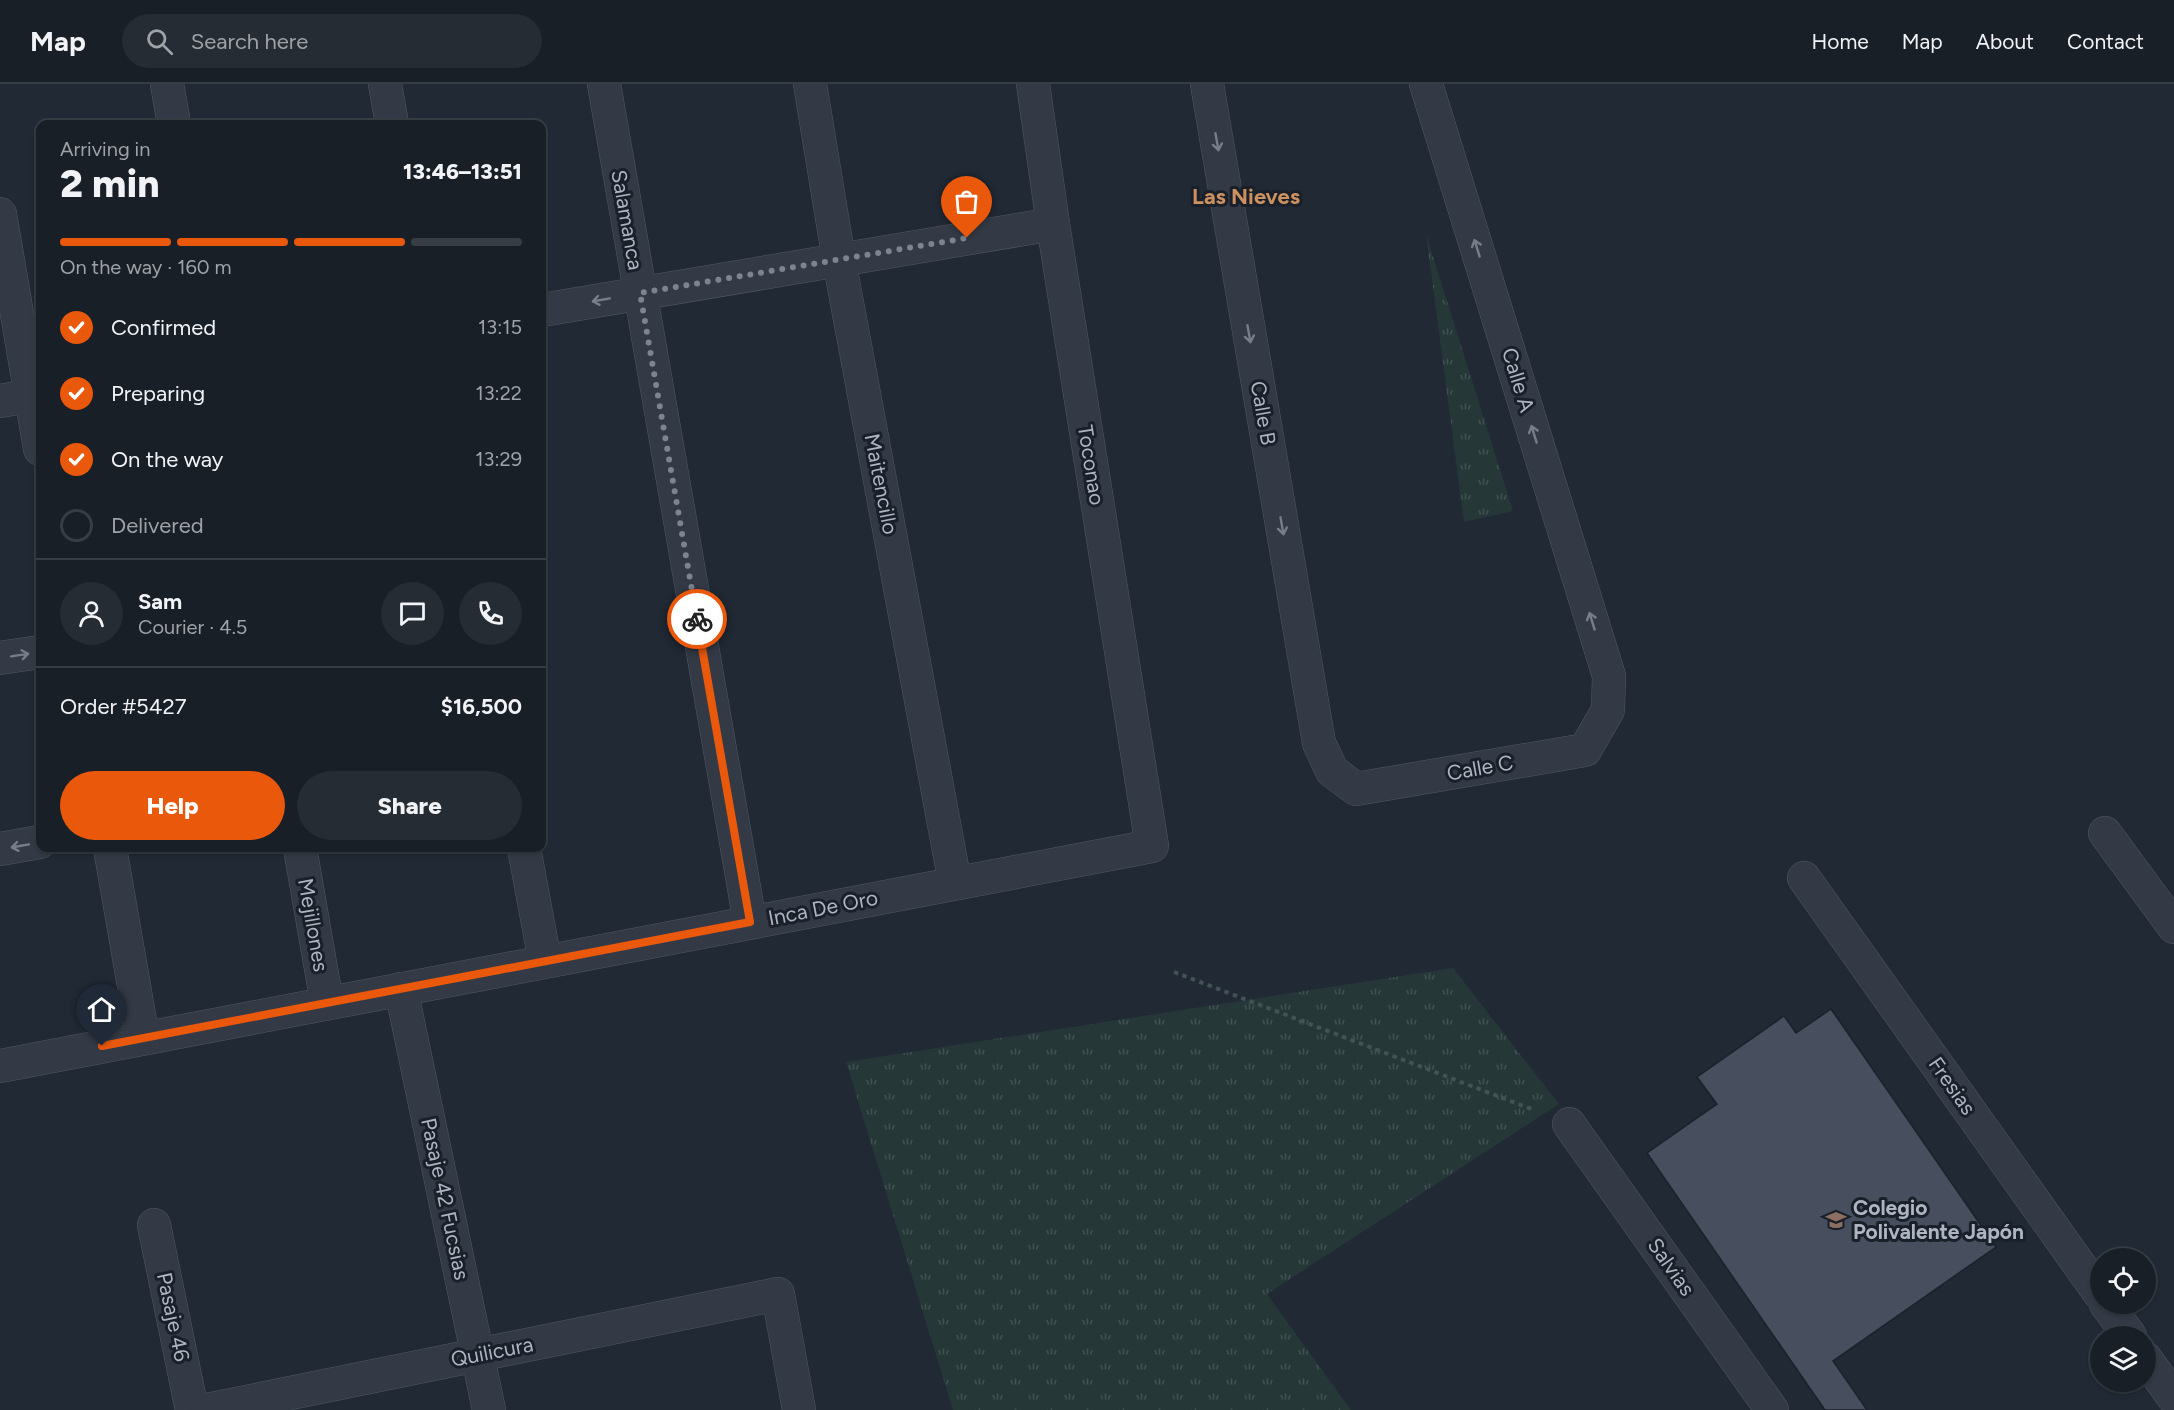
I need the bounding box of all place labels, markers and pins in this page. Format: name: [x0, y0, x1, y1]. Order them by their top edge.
pin: [941, 176, 992, 238]
pin: [76, 984, 127, 1046]
place label: Colegio Polivalente Japón: [1853, 1195, 2024, 1244]
school or university icon: Colegio Polivalente Japón: [1824, 1208, 1848, 1232]

